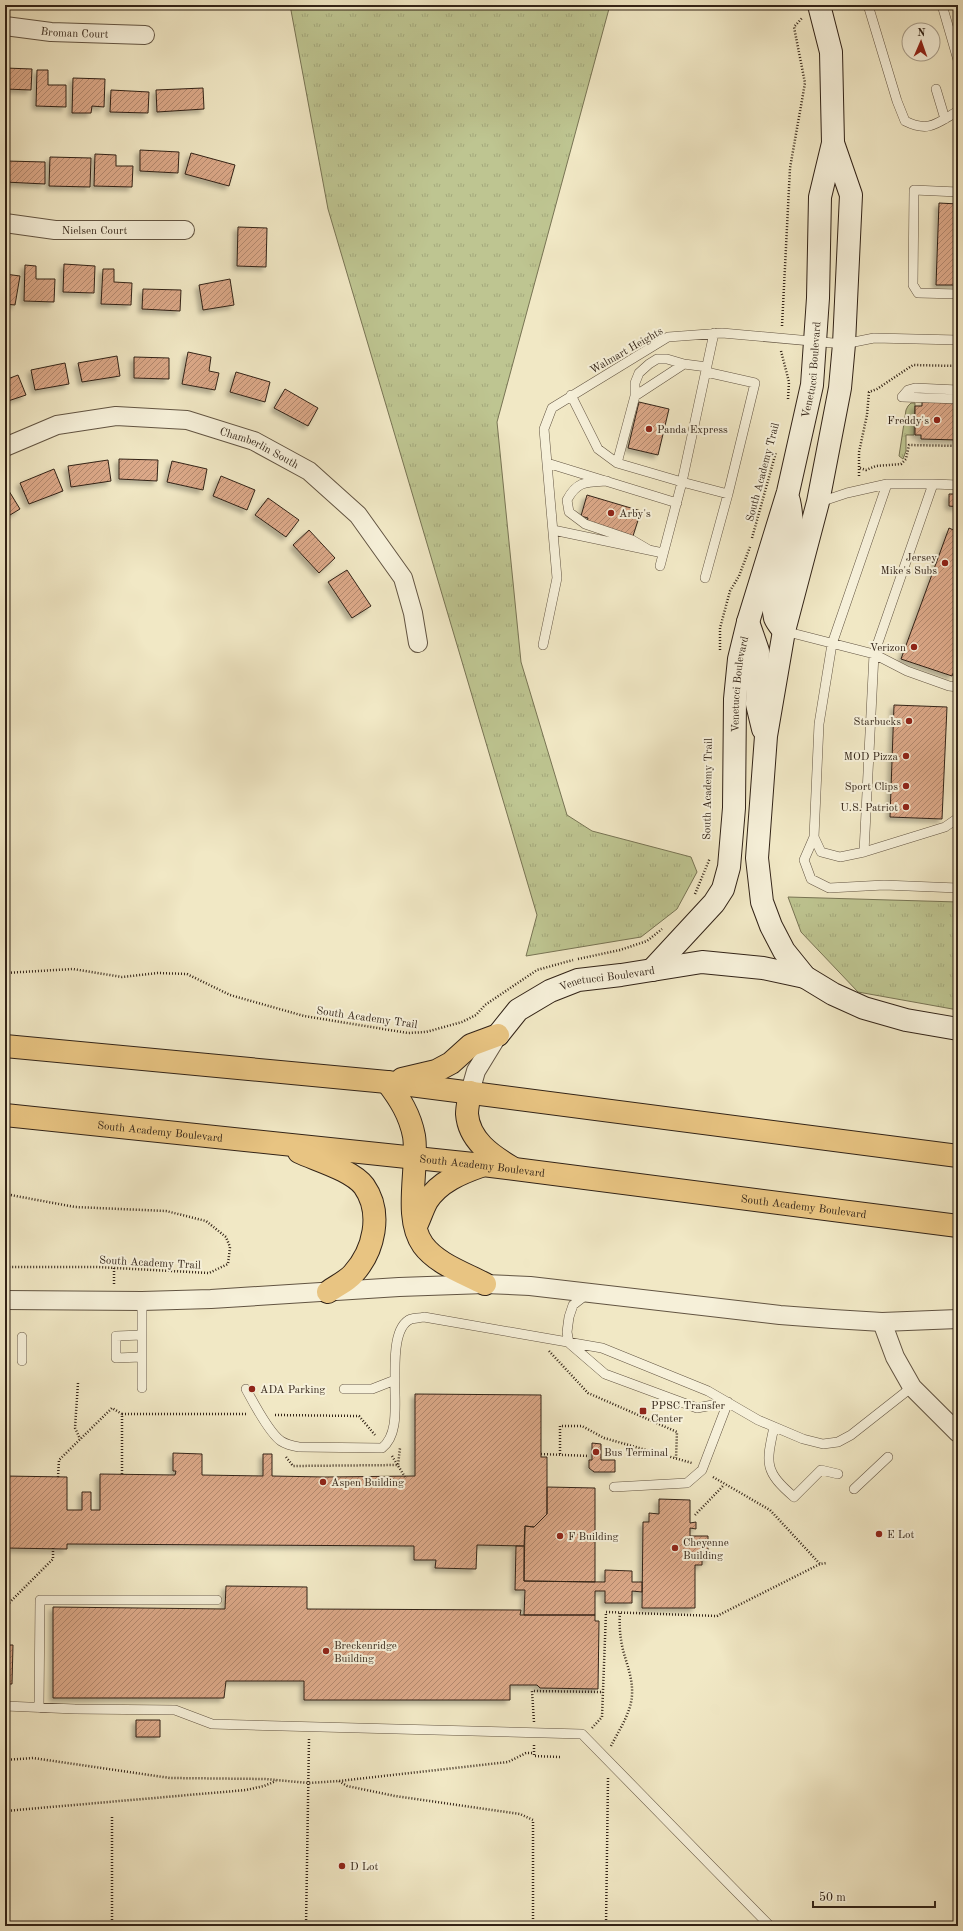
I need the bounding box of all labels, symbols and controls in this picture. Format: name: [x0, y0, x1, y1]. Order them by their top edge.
north arrow: [901, 22, 941, 62]
street label: Broman Court: [40, 27, 109, 41]
text: N: [917, 28, 926, 39]
street label: Nielsen Court: [62, 226, 127, 237]
street label: Venetucci Boulevard: [801, 321, 823, 419]
street label: Walmart Heights: [588, 326, 665, 377]
marker: Freddy's: [932, 415, 942, 425]
place label: Freddy's: [887, 416, 929, 427]
street label: South Academy Trail: [745, 422, 782, 523]
marker: Panda Express: [644, 424, 654, 434]
place label: Panda Express: [657, 425, 728, 436]
street label: Chamberlin South: [218, 427, 300, 471]
marker: Arby's: [606, 508, 616, 518]
place label: Arby's: [619, 509, 651, 520]
place label: Jersey Mike's Subs: [880, 553, 937, 577]
marker: Jersey Mike's Subs: [940, 558, 950, 568]
street label: Venetucci Boulevard: [731, 635, 751, 733]
marker: Verizon: [909, 642, 919, 652]
place label: Verizon: [870, 643, 906, 654]
marker: Starbucks: [904, 716, 914, 726]
place label: Starbucks: [854, 717, 901, 728]
street label: South Academy Trail: [702, 738, 715, 840]
marker: MOD Pizza: [901, 751, 911, 761]
place label: MOD Pizza: [844, 752, 899, 763]
marker: Sport Clips: [901, 781, 911, 791]
place label: Sport Clips: [845, 782, 898, 793]
marker: U.S. Patriot: [901, 802, 911, 812]
place label: U.S. Patriot: [840, 803, 898, 814]
street label: Venetucci Boulevard: [558, 966, 656, 994]
street label: South Academy Trail: [316, 1006, 418, 1031]
street label: South Academy Boulevard: [97, 1121, 224, 1145]
street label: South Academy Boulevard: [419, 1154, 546, 1180]
street label: South Academy Boulevard: [740, 1194, 867, 1221]
street label: South Academy Trail: [99, 1255, 201, 1272]
marker: ADA Parking: [247, 1384, 257, 1394]
place label: ADA Parking: [260, 1385, 325, 1396]
place label: PPSC Transfer Center: [651, 1401, 725, 1425]
marker: PPSC Transfer Center: [638, 1406, 648, 1416]
marker: Bus Terminal: [591, 1447, 601, 1457]
place label: Bus Terminal: [604, 1448, 668, 1459]
marker: Aspen Building: [318, 1477, 328, 1487]
place label: Aspen Building: [331, 1478, 404, 1489]
marker: E Lot: [874, 1529, 884, 1539]
place label: E Lot: [887, 1530, 914, 1541]
marker: F Building: [555, 1531, 565, 1541]
place label: F Building: [568, 1532, 619, 1543]
place label: Cheyenne Building: [683, 1538, 729, 1562]
marker: Cheyenne Building: [670, 1543, 680, 1553]
place label: Breckenridge Building: [334, 1641, 397, 1665]
marker: Breckenridge Building: [321, 1646, 331, 1656]
marker: D Lot: [337, 1861, 347, 1871]
place label: D Lot: [350, 1862, 378, 1873]
scale bar: [813, 1883, 935, 1909]
text: 50 m: [819, 1891, 846, 1904]

